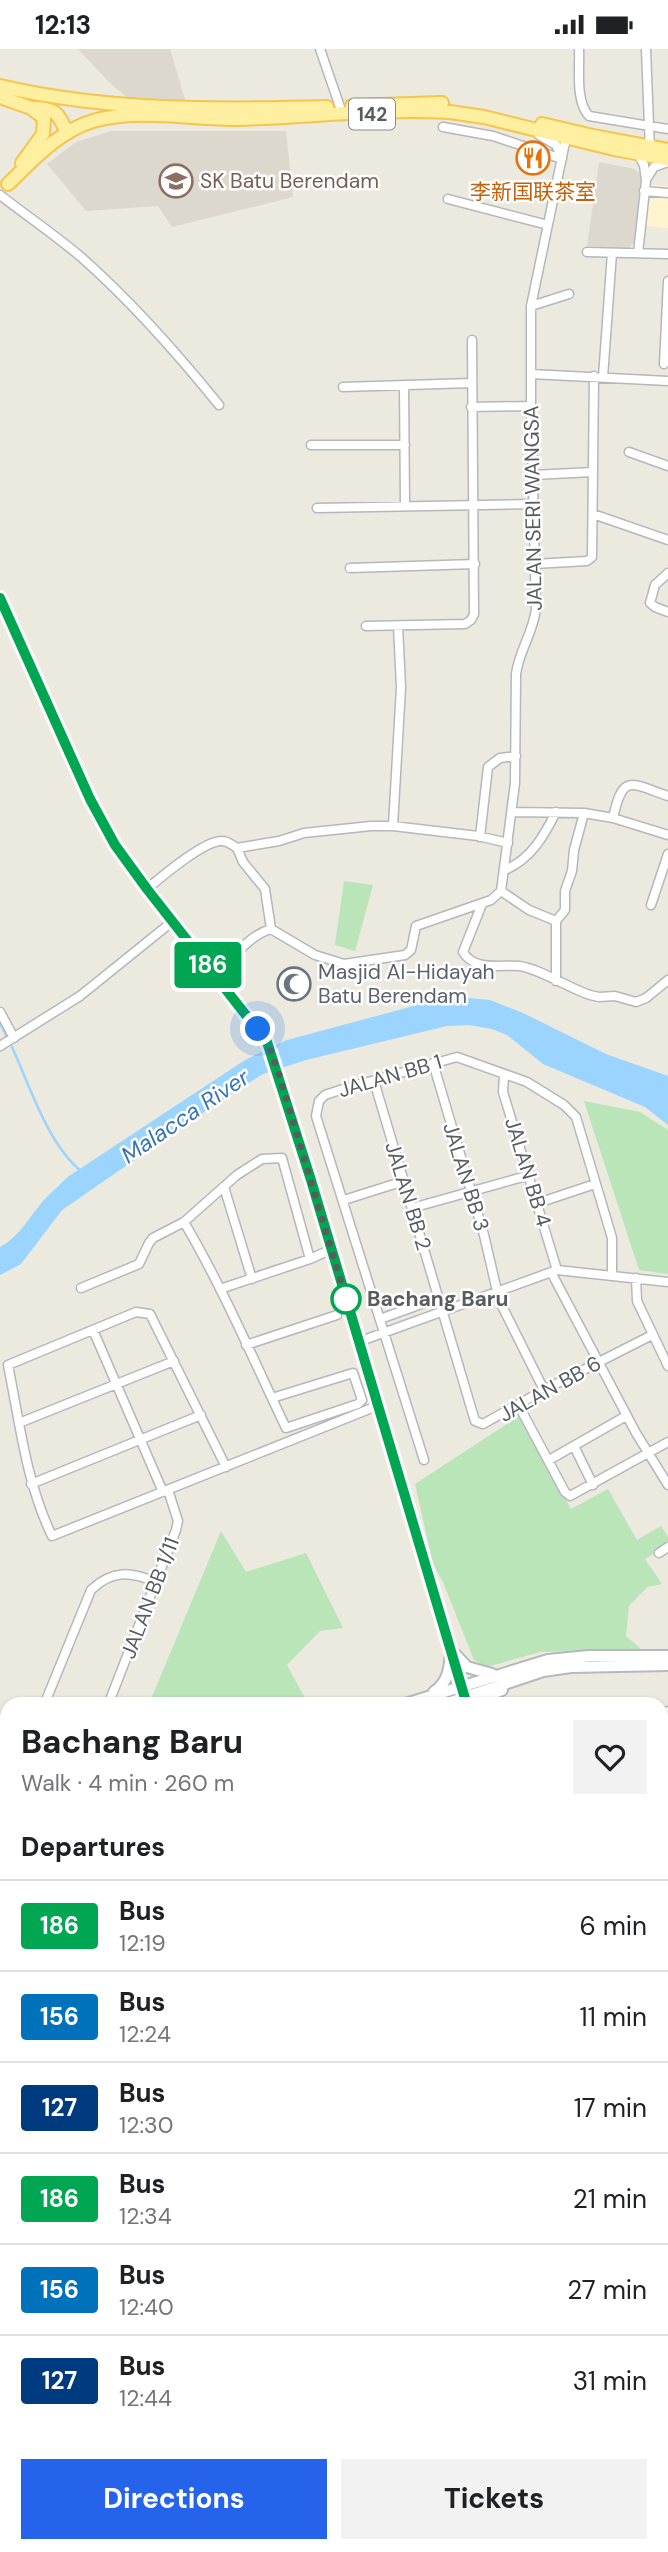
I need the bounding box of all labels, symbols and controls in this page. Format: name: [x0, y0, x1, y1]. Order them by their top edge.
text: 12:13: [35, 8, 91, 42]
road number: 142: [349, 99, 395, 129]
restaurant icon: 李新国联茶室: [514, 139, 552, 177]
school or university icon: SK Batu Berendam: [157, 162, 195, 200]
place label: SK Batu Berendam: [200, 167, 379, 195]
place label: 李新国联茶室: [470, 178, 596, 206]
street label: JALAN SERI WANGSA: [517, 405, 549, 611]
line badge: 186: [168, 942, 248, 988]
text: 186: [188, 949, 228, 980]
place label: Masjid Al-Hidayah Batu Berendam: [318, 958, 495, 1010]
mosque icon: Masjid Al-Hidayah Batu Berendam: [275, 965, 313, 1003]
your location: [240, 1011, 275, 1046]
street label: JALAN BB 1: [335, 1048, 445, 1104]
water label: Malacca River: [115, 1061, 256, 1170]
street label: JALAN BB 4: [498, 1114, 558, 1230]
street label: JALAN BB 3: [436, 1119, 496, 1235]
street label: JALAN BB 2: [378, 1138, 438, 1254]
marker: Bachang Baru: [331, 1284, 361, 1314]
place label: Bachang Baru: [367, 1285, 508, 1313]
street label: JALAN BB 6: [494, 1349, 606, 1429]
street label: JALAN BB 1/11: [114, 1533, 186, 1663]
text: Bachang Baru: [21, 1720, 243, 1763]
button: heart: [573, 1720, 647, 1794]
text: Walk · 4 min · 260 m: [21, 1768, 234, 1798]
text: Departures: [21, 1830, 165, 1864]
text: Bus: [119, 1894, 165, 1928]
text: 6 min: [579, 1909, 647, 1943]
text: 186: [40, 1910, 79, 1941]
text: 12:19: [119, 1928, 166, 1958]
text: Bus: [119, 1985, 165, 2019]
text: 11 min: [580, 2000, 647, 2034]
text: 156: [40, 2001, 79, 2032]
text: 12:24: [119, 2019, 171, 2049]
text: Bus: [119, 2076, 165, 2110]
text: 17 min: [574, 2091, 647, 2125]
text: 127: [42, 2092, 77, 2123]
text: 12:30: [119, 2110, 173, 2140]
text: Bus: [119, 2167, 165, 2201]
text: 21 min: [573, 2182, 647, 2216]
text: 186: [40, 2183, 79, 2214]
text: 12:34: [119, 2201, 172, 2231]
text: Bus: [119, 2258, 165, 2292]
text: 27 min: [567, 2273, 647, 2307]
text: 156: [40, 2274, 79, 2305]
text: 12:40: [119, 2292, 174, 2322]
text: Bus: [119, 2349, 165, 2383]
text: 31 min: [573, 2364, 647, 2398]
text: 127: [42, 2365, 77, 2396]
text: 12:44: [119, 2383, 172, 2413]
button: Directions: [21, 2459, 327, 2539]
button: Tickets: [341, 2459, 647, 2539]

